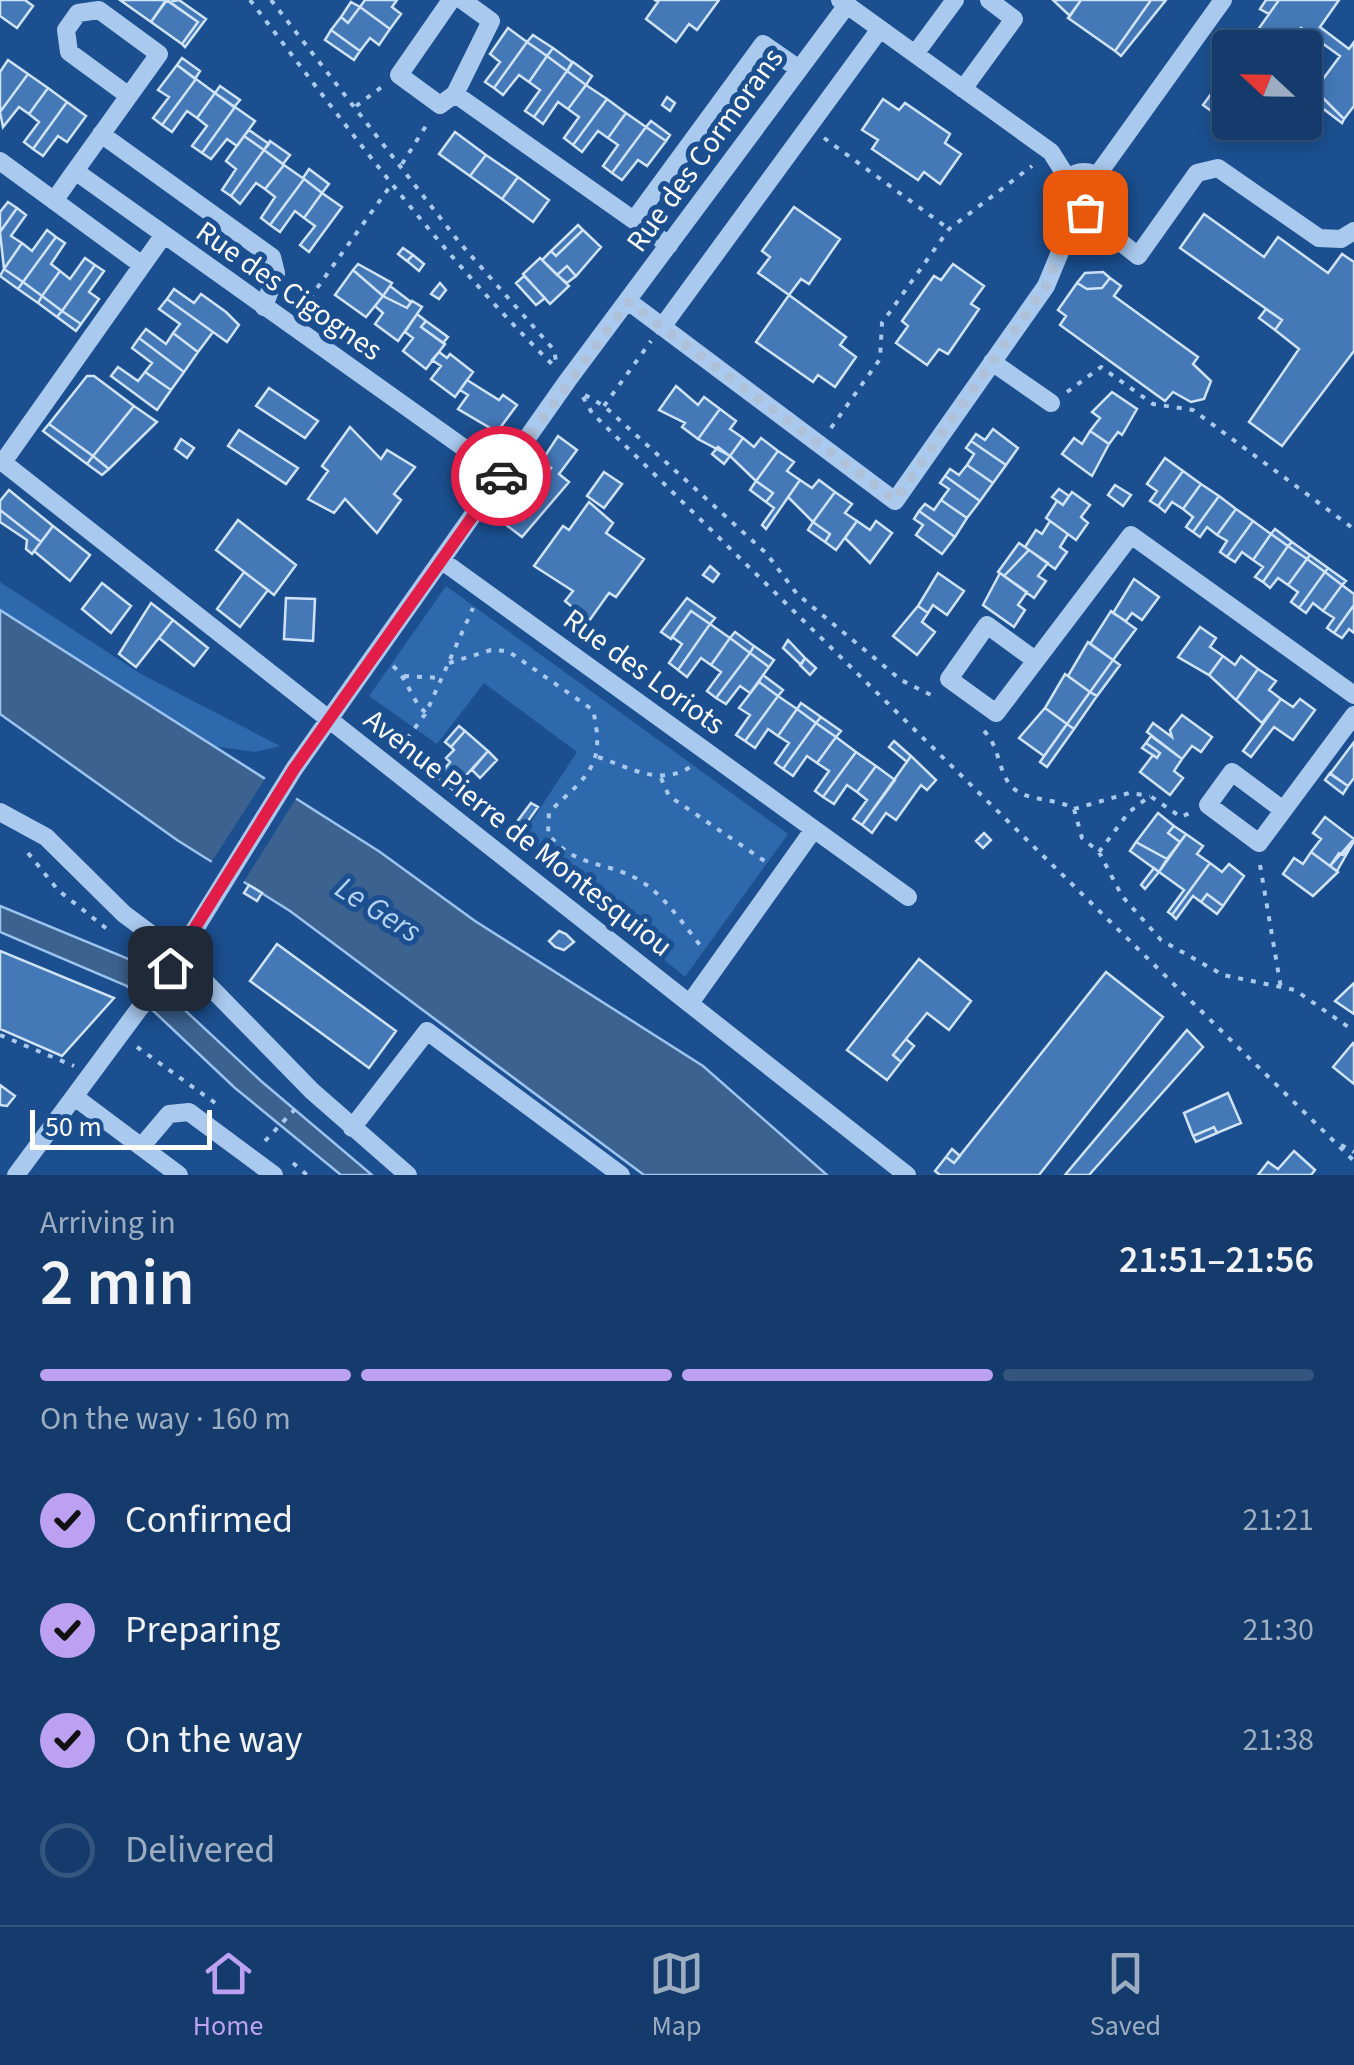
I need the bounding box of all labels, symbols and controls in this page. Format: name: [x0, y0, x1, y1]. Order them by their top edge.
north arrow: [1212, 30, 1322, 140]
map controls: [1212, 30, 1322, 140]
street label: Rue des Cormorans: [616, 39, 794, 261]
pin: [1043, 170, 1128, 255]
icon: bag: [1058, 185, 1113, 240]
street label: Rue des Cigognes: [187, 211, 391, 371]
courier: [451, 426, 551, 526]
icon: car: [474, 449, 529, 504]
street label: Rue des Loriots: [554, 599, 734, 745]
street label: Avenue Pierre de Montesquiou: [355, 699, 681, 967]
water label: Le Gers: [326, 866, 430, 954]
pin: [128, 926, 213, 1011]
icon: home: [143, 941, 198, 996]
scale bar: [30, 1105, 212, 1150]
text: 50 m: [45, 1107, 102, 1147]
text: Arriving in: [40, 1200, 176, 1246]
text: 21:51–21:56: [1119, 1233, 1314, 1287]
text: 2 min: [40, 1237, 195, 1330]
text: On the way · 160 m: [40, 1396, 291, 1442]
icon: check: [40, 1493, 95, 1548]
text: Confirmed: [125, 1493, 293, 1547]
text: 21:21: [1242, 1497, 1314, 1543]
icon: check: [40, 1603, 95, 1658]
text: Preparing: [125, 1603, 280, 1657]
text: 21:30: [1242, 1607, 1314, 1653]
icon: check: [40, 1713, 95, 1768]
text: On the way: [125, 1713, 302, 1767]
text: 21:38: [1242, 1717, 1314, 1763]
text: Delivered: [125, 1823, 275, 1877]
tab: Home: [193, 1946, 263, 2046]
tab: Map: [649, 1946, 704, 2046]
tab: Saved: [1090, 1946, 1161, 2046]

